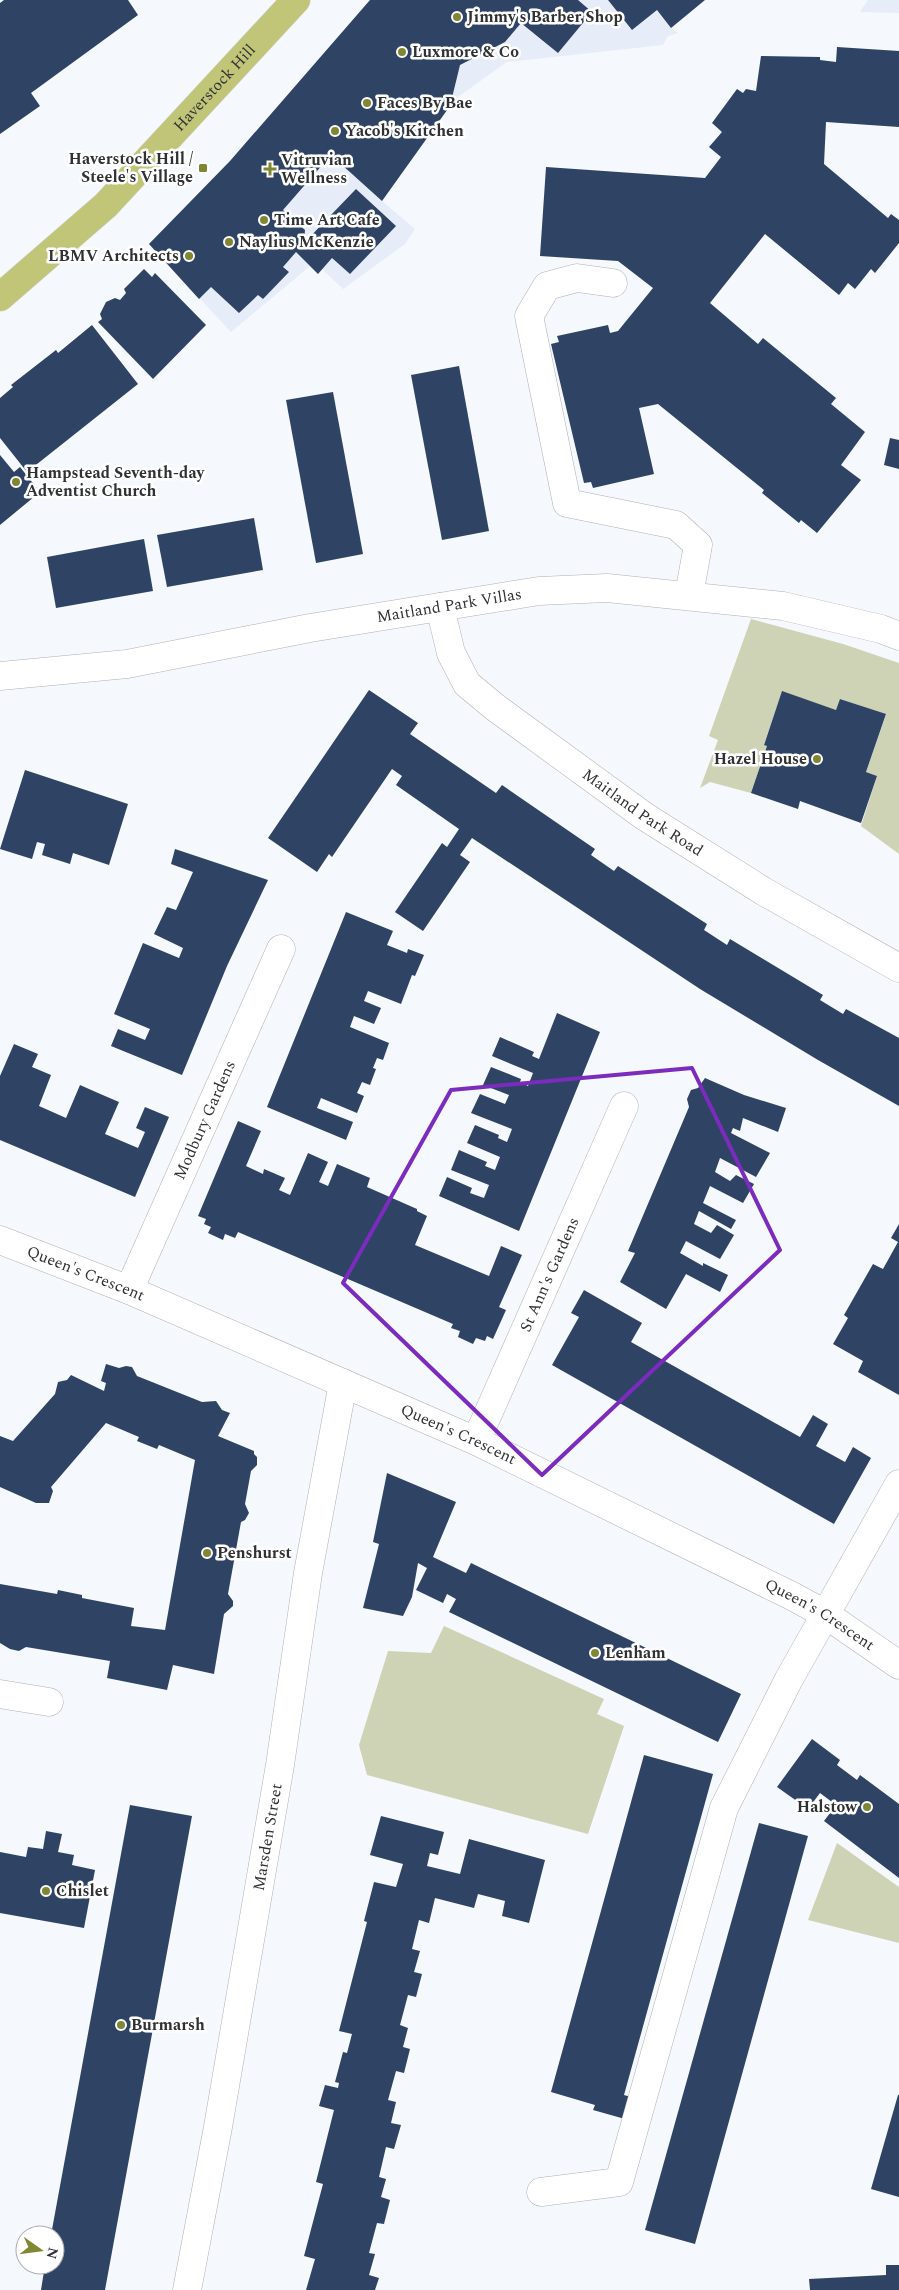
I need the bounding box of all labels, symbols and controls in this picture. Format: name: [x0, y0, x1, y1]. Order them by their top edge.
place label: Jimmy's Barber Shop: [467, 5, 623, 29]
marker: Jimmy's Barber Shop: [451, 11, 463, 23]
street label: Haverstock Hill: [168, 39, 261, 137]
place label: Luxmore & Co: [412, 40, 519, 64]
marker: Luxmore & Co: [396, 46, 408, 58]
place label: Faces By Bae: [377, 91, 473, 115]
marker: Faces By Bae: [361, 97, 373, 109]
place label: Yacob's Kitchen: [345, 119, 464, 143]
marker: Yacob's Kitchen: [329, 125, 341, 137]
place label: Haverstock Hill / Steele's Village: [69, 147, 193, 189]
place label: Vitruvian Wellness: [281, 148, 352, 190]
marker: Haverstock Hill / Steele's Village: [197, 162, 209, 174]
marker: Vitruvian Wellness: [263, 162, 277, 176]
place label: Time Art Cafe: [274, 208, 380, 232]
marker: Time Art Cafe: [258, 214, 270, 226]
place label: Naylius McKenzie: [239, 230, 374, 254]
marker: Naylius McKenzie: [223, 236, 235, 248]
place label: LBMV Architects: [48, 244, 179, 268]
marker: LBMV Architects: [183, 250, 195, 262]
place label: Hampstead Seventh-day Adventist Church: [26, 461, 206, 503]
marker: Hampstead Seventh-day Adventist Church: [10, 476, 22, 488]
street label: Maitland Park Villas: [375, 582, 523, 629]
place label: Hazel House: [714, 747, 807, 771]
marker: Hazel House: [811, 753, 823, 765]
street label: Maitland Park Road: [577, 763, 708, 862]
street label: Modbury Gardens: [168, 1057, 242, 1184]
street label: St Ann's Gardens: [514, 1213, 585, 1336]
street label: Queen's Crescent: [23, 1240, 149, 1308]
street label: Queen's Crescent: [397, 1398, 521, 1471]
place label: Penshurst: [217, 1541, 292, 1565]
marker: Penshurst: [201, 1547, 213, 1559]
street label: Queen's Crescent: [761, 1572, 880, 1657]
place label: Lenham: [605, 1641, 666, 1665]
marker: Lenham: [589, 1647, 601, 1659]
street label: Marsden Street: [247, 1781, 289, 1893]
place label: Halstow: [797, 1795, 858, 1819]
marker: Halstow: [861, 1801, 873, 1813]
place label: Chislet: [56, 1879, 109, 1903]
marker: Chislet: [40, 1885, 52, 1897]
place label: Burmarsh: [131, 2013, 205, 2037]
marker: Burmarsh: [115, 2019, 127, 2031]
north arrow: [15, 2225, 65, 2275]
text: N: [41, 2245, 64, 2261]

